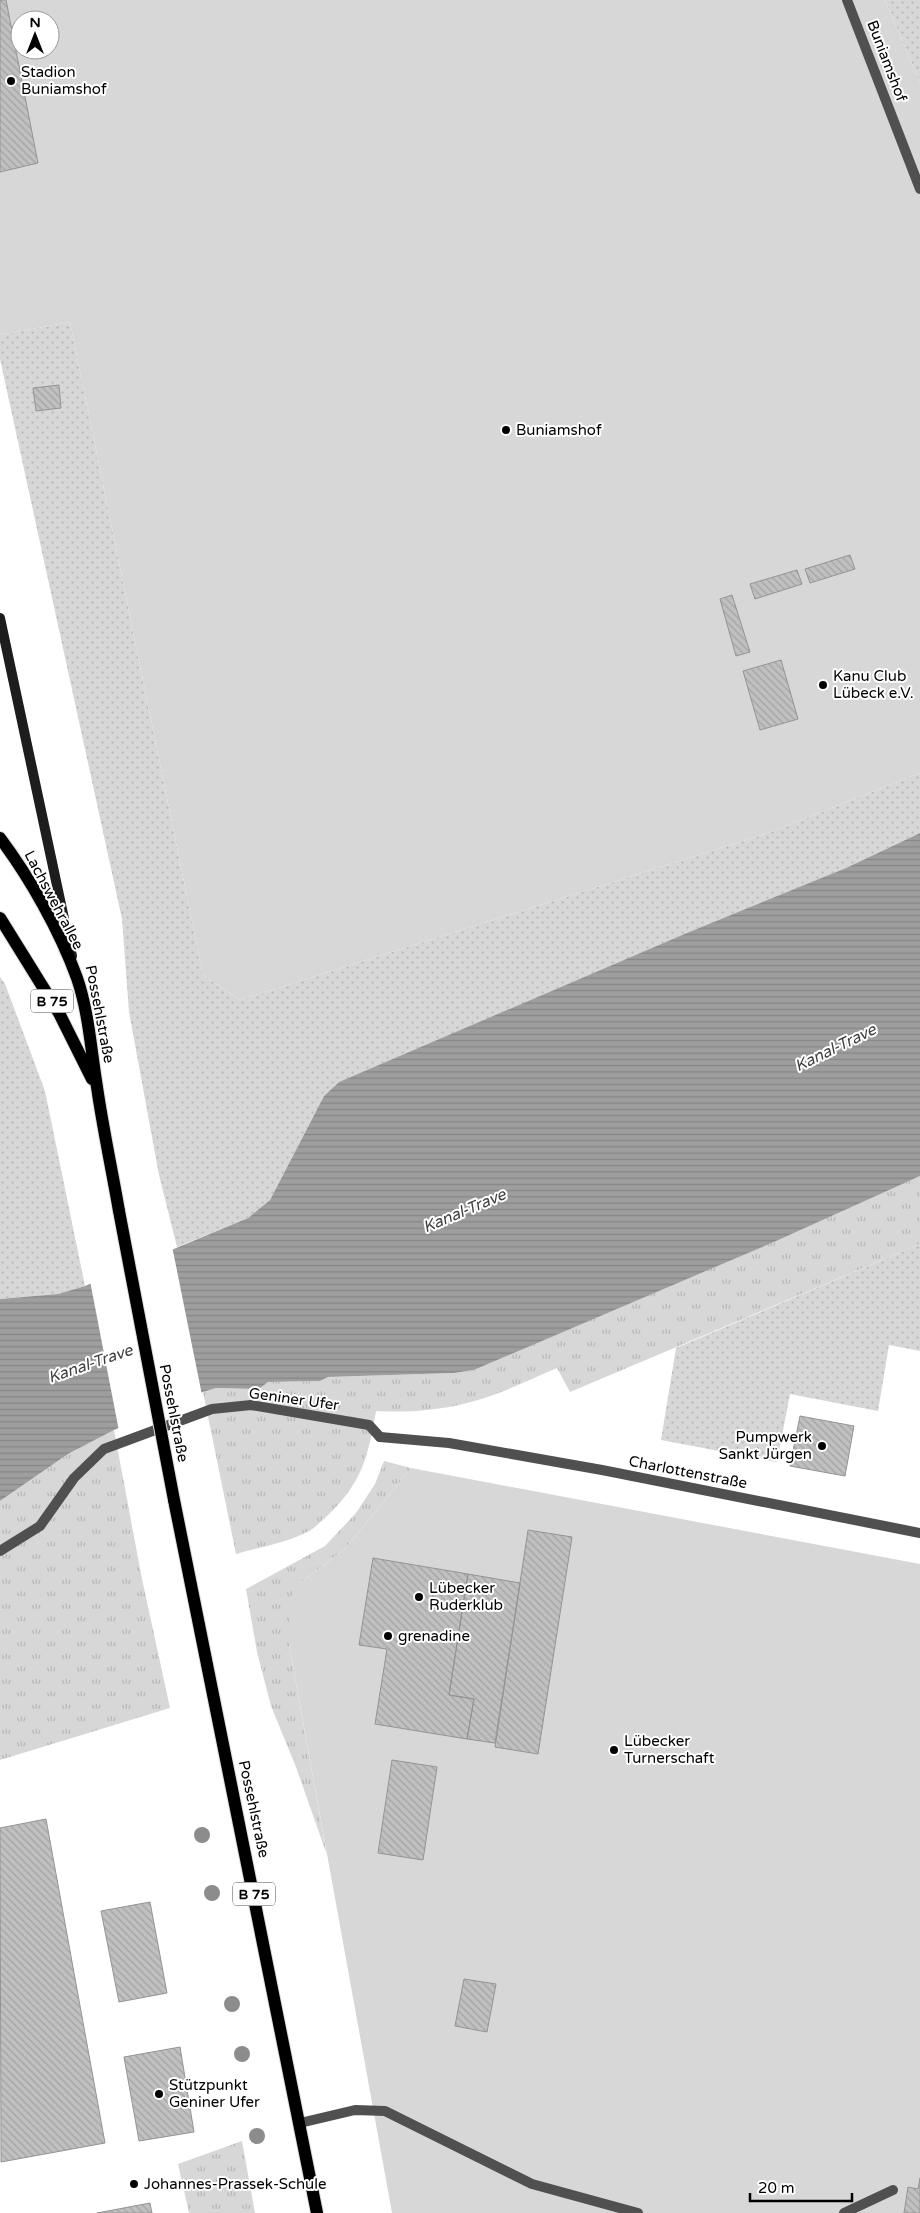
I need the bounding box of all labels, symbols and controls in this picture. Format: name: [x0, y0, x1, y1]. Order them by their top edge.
north arrow: [10, 10, 60, 60]
text: N: [29, 14, 41, 31]
street label: Buniamshof: [863, 18, 911, 104]
place label: Stadion Buniamshof: [21, 63, 107, 98]
marker: Stadion Buniamshof: [5, 75, 17, 87]
place label: Buniamshof: [516, 421, 602, 439]
marker: Buniamshof: [500, 424, 512, 436]
place label: Kanu Club Lübeck e.V.: [833, 667, 914, 702]
marker: Kanu Club Lübeck e.V.: [817, 679, 829, 691]
street label: Lachswehrallee: [20, 847, 88, 953]
street label: Possehlstraße: [82, 963, 118, 1065]
road number: B 75: [31, 989, 73, 1012]
water label: Kanal-Trave: [791, 1019, 880, 1076]
water label: Kanal-Trave: [420, 1184, 510, 1237]
water label: Kanal-Trave: [45, 1340, 136, 1388]
street label: Possehlstraße: [156, 1362, 192, 1464]
street label: Geniner Ufer: [248, 1384, 340, 1414]
place label: Pumpwerk Sankt Jürgen: [719, 1428, 812, 1463]
marker: Pumpwerk Sankt Jürgen: [816, 1440, 828, 1452]
street label: Charlottenstraße: [627, 1452, 749, 1492]
place label: Lübecker Ruderklub: [429, 1579, 503, 1614]
marker: Lübecker Ruderklub: [413, 1591, 425, 1603]
place label: grenadine: [398, 1627, 470, 1645]
marker: grenadine: [382, 1630, 394, 1642]
place label: Lübecker Turnerschaft: [624, 1732, 715, 1767]
marker: Lübecker Turnerschaft: [608, 1744, 620, 1756]
street label: Possehlstraße: [235, 1759, 273, 1859]
road number: B 75: [233, 1882, 275, 1906]
place label: Stützpunkt Geniner Ufer: [169, 2076, 260, 2111]
marker: Stützpunkt Geniner Ufer: [153, 2088, 165, 2100]
scale bar: [750, 2170, 852, 2202]
place label: Johannes-Prassek-Schule: [144, 2175, 326, 2193]
marker: Johannes-Prassek-Schule: [128, 2178, 140, 2190]
text: 20 m: [758, 2179, 795, 2197]

